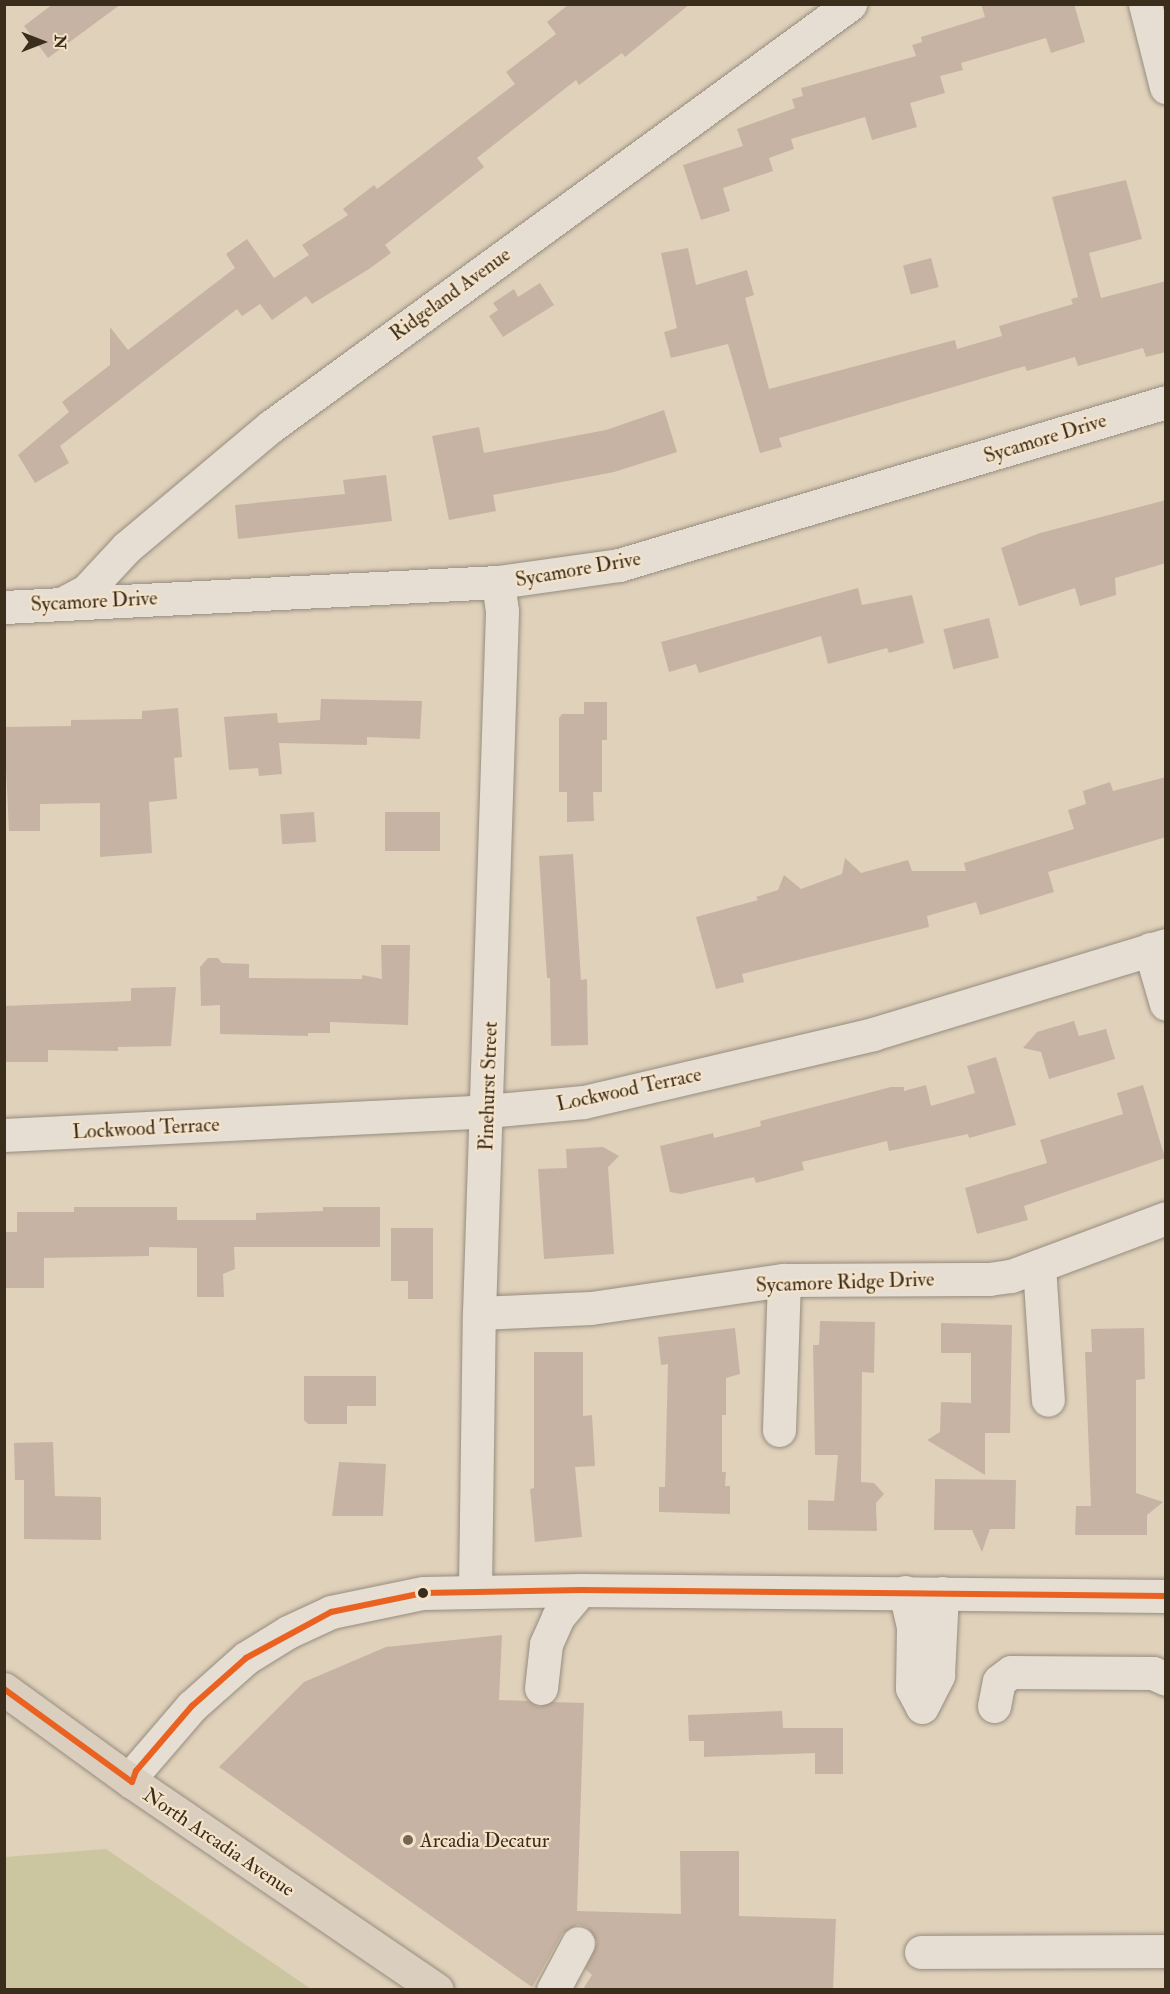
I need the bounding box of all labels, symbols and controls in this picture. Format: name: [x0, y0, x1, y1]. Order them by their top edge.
north arrow: [12, 12, 72, 72]
text: N: [50, 35, 70, 49]
street label: Ridgeland Avenue: [385, 242, 515, 346]
street label: Sycamore Drive: [981, 408, 1109, 468]
street label: Sycamore Drive: [514, 546, 642, 592]
street label: Sycamore Drive: [30, 586, 158, 616]
street label: Pinehurst Street: [474, 1021, 502, 1151]
street label: Lockwood Terrace: [554, 1062, 704, 1116]
street label: Lockwood Terrace: [72, 1112, 220, 1144]
street label: Sycamore Ridge Drive: [755, 1267, 935, 1297]
unlabelled marker: [417, 1587, 429, 1599]
street label: North Arcadia Avenue: [139, 1782, 299, 1902]
place label: Arcadia Decatur: [420, 1828, 549, 1852]
marker: Arcadia Decatur: [401, 1833, 415, 1847]

